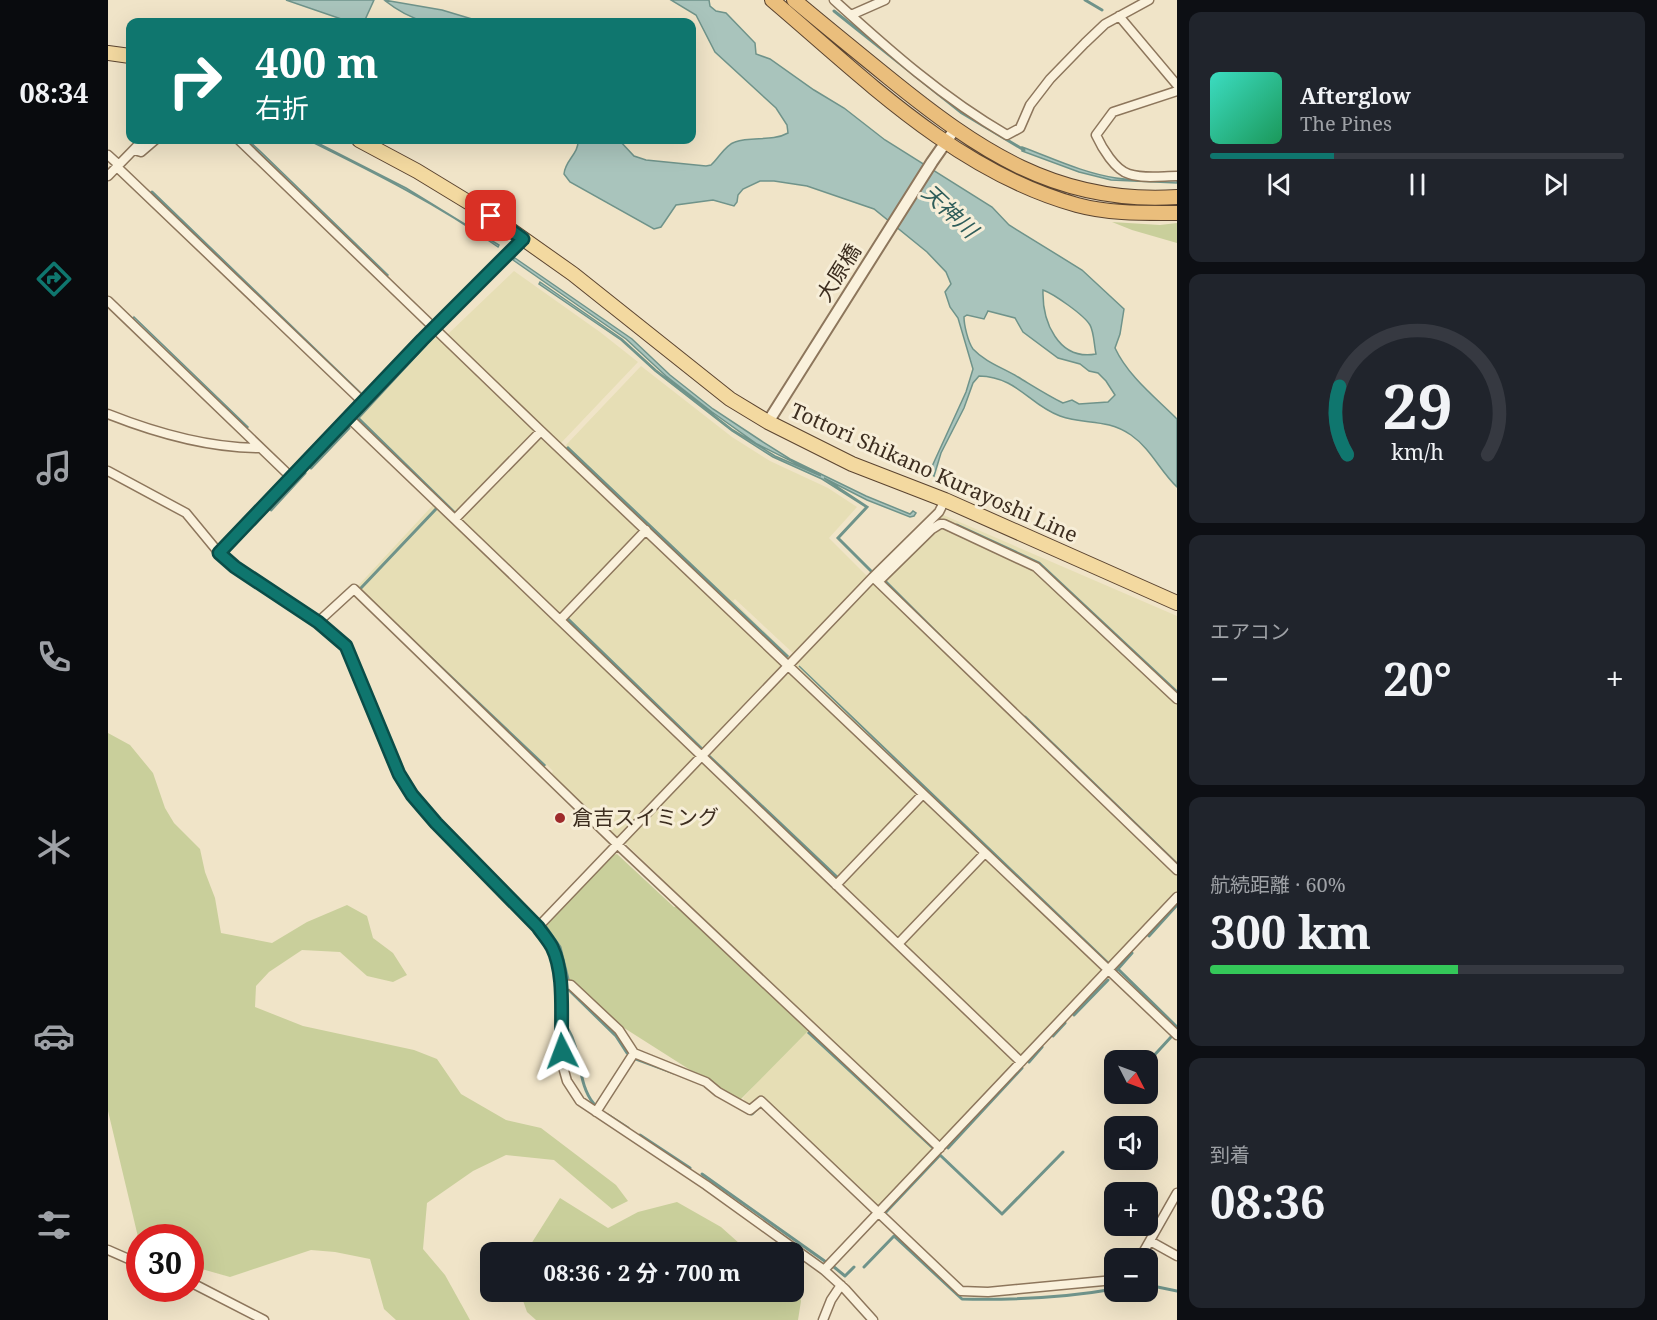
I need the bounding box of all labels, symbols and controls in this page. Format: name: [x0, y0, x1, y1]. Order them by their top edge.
text: 400 m: [255, 33, 379, 90]
icon: right: [156, 42, 234, 120]
text: 08:34: [19, 74, 89, 111]
text: Afterglow: [1300, 80, 1411, 110]
text: 右折: [255, 89, 309, 126]
text: The Pines: [1300, 110, 1392, 137]
icon: previous: [1263, 168, 1296, 201]
icon: pause: [1401, 168, 1434, 201]
icon: next: [1539, 168, 1572, 201]
water label: 天神川: [916, 177, 987, 245]
pin: [465, 190, 516, 241]
icon: arrive: [474, 199, 507, 232]
street label: 大原橋: [810, 238, 867, 307]
icon: directions: [33, 258, 75, 300]
text: 29: [1382, 363, 1452, 448]
street label: Tottori Shikano Kurayoshi Line: [786, 396, 1082, 548]
text: km/h: [1391, 438, 1444, 467]
icon: music: [33, 447, 75, 489]
text: エアコン: [1210, 618, 1290, 645]
icon: phone: [33, 636, 75, 678]
text: 20°: [1383, 648, 1452, 709]
text: −: [1210, 656, 1229, 701]
text: +: [1606, 656, 1624, 701]
place label: 倉吉スイミング: [572, 803, 719, 831]
marker: 倉吉スイミング: [553, 811, 567, 825]
icon: climate: [33, 826, 75, 868]
text: 航続距離 · 60%: [1210, 871, 1346, 898]
text: 300 km: [1210, 901, 1371, 962]
icon: car: [33, 1015, 75, 1057]
position arrow: [530, 1019, 594, 1083]
north arrow: [1104, 1050, 1158, 1104]
map controls: [1104, 1050, 1158, 1302]
button: sound: [1104, 1116, 1158, 1170]
text: 到着: [1210, 1141, 1250, 1168]
text: 08:36: [1210, 1171, 1325, 1232]
button: +: [1104, 1182, 1158, 1236]
icon: filters: [33, 1204, 75, 1246]
speed limit sign: 30: [126, 1224, 204, 1302]
button: −: [1104, 1248, 1158, 1302]
text: 08:36 · 2 分 · 700 m: [543, 1257, 741, 1287]

